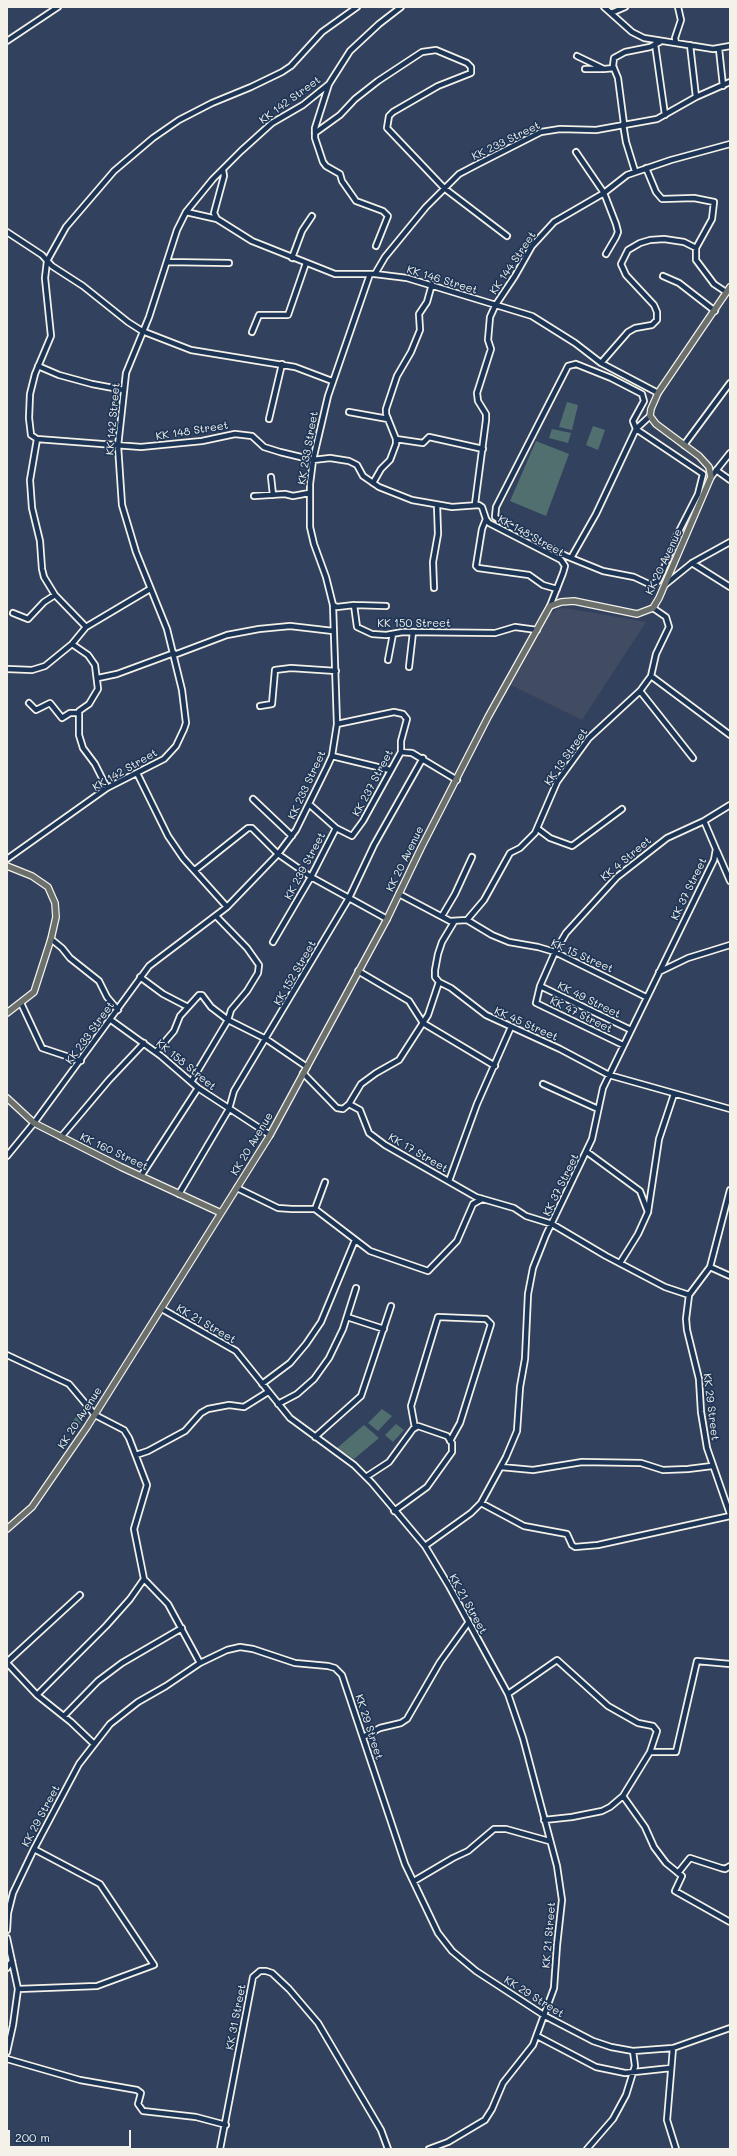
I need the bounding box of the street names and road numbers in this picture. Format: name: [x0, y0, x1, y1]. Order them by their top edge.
street label: KK 142 Street: [257, 73, 323, 127]
street label: KK 233 Street: [470, 119, 542, 163]
street label: KK 144 Street: [487, 229, 539, 297]
street label: KK 146 Street: [405, 263, 479, 297]
street label: KK 142 Street: [103, 382, 123, 456]
street label: KK 233 Street: [295, 410, 321, 486]
street label: KK 148 Street: [155, 419, 229, 443]
street label: KK 148 Street: [496, 512, 566, 560]
street label: KK 20 Avenue: [643, 527, 685, 597]
street label: KK 150 Street: [377, 617, 451, 631]
street label: KK 13 Street: [541, 726, 591, 788]
street label: KK 142 Street: [90, 746, 160, 794]
street label: KK 237 Street: [350, 747, 396, 819]
street label: KK 233 Street: [285, 748, 329, 822]
street label: KK 20 Avenue: [383, 824, 427, 894]
street label: KK 239 Street: [282, 830, 328, 902]
street label: KK 4 Street: [598, 834, 654, 884]
street label: KK 37 Street: [668, 856, 710, 922]
street label: KK 15 Street: [549, 936, 615, 976]
street label: KK 152 Street: [271, 938, 319, 1008]
street label: KK 49 Street: [555, 979, 623, 1021]
street label: KK 47 Street: [548, 994, 614, 1036]
street label: KK 233 Street: [63, 999, 117, 1067]
street label: KK 45 Street: [492, 1004, 560, 1044]
street label: KK 158 Street: [153, 1037, 219, 1093]
street label: KK 20 Avenue: [228, 1110, 276, 1178]
street label: KK 160 Street: [78, 1130, 150, 1174]
street label: KK 17 Street: [386, 1131, 450, 1175]
street label: KK 37 Street: [540, 1152, 582, 1218]
street label: KK 21 Street: [174, 1302, 238, 1346]
street label: KK 29 Street: [700, 1372, 722, 1442]
street label: KK 20 Avenue: [55, 1384, 105, 1452]
street label: KK 21 Street: [446, 1572, 490, 1636]
street label: KK 29 Street: [352, 1693, 386, 1761]
street label: KK 29 Street: [19, 1783, 63, 1849]
street label: KK 21 Street: [540, 1901, 558, 1969]
street label: KK 29 Street: [502, 1973, 566, 2021]
street label: KK 31 Street: [223, 1983, 249, 2051]

